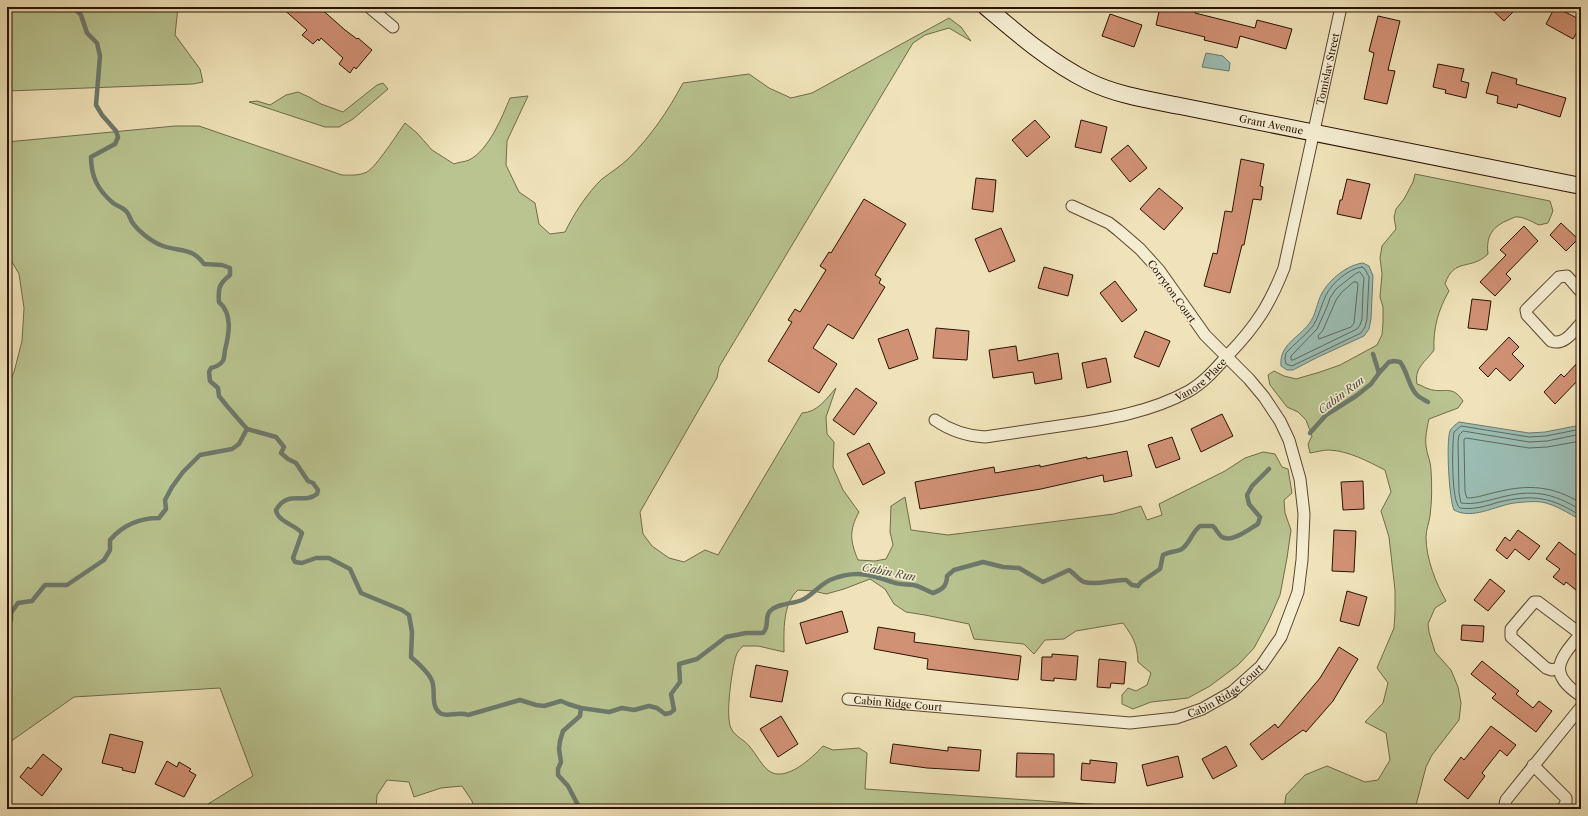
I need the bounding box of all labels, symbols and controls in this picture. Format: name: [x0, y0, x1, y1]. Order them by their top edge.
street label: Tomislav Street: [1314, 31, 1342, 106]
street label: Grant Avenue: [1238, 112, 1305, 138]
street label: Corryton Court: [1145, 257, 1199, 325]
street label: Vanore Place: [1172, 355, 1230, 404]
water label: Cabin Run: [1315, 373, 1367, 417]
water label: Cabin Run: [861, 560, 917, 584]
street label: Cabin Ridge Court: [1186, 661, 1266, 721]
street label: Cabin Ridge Court: [853, 693, 943, 714]

